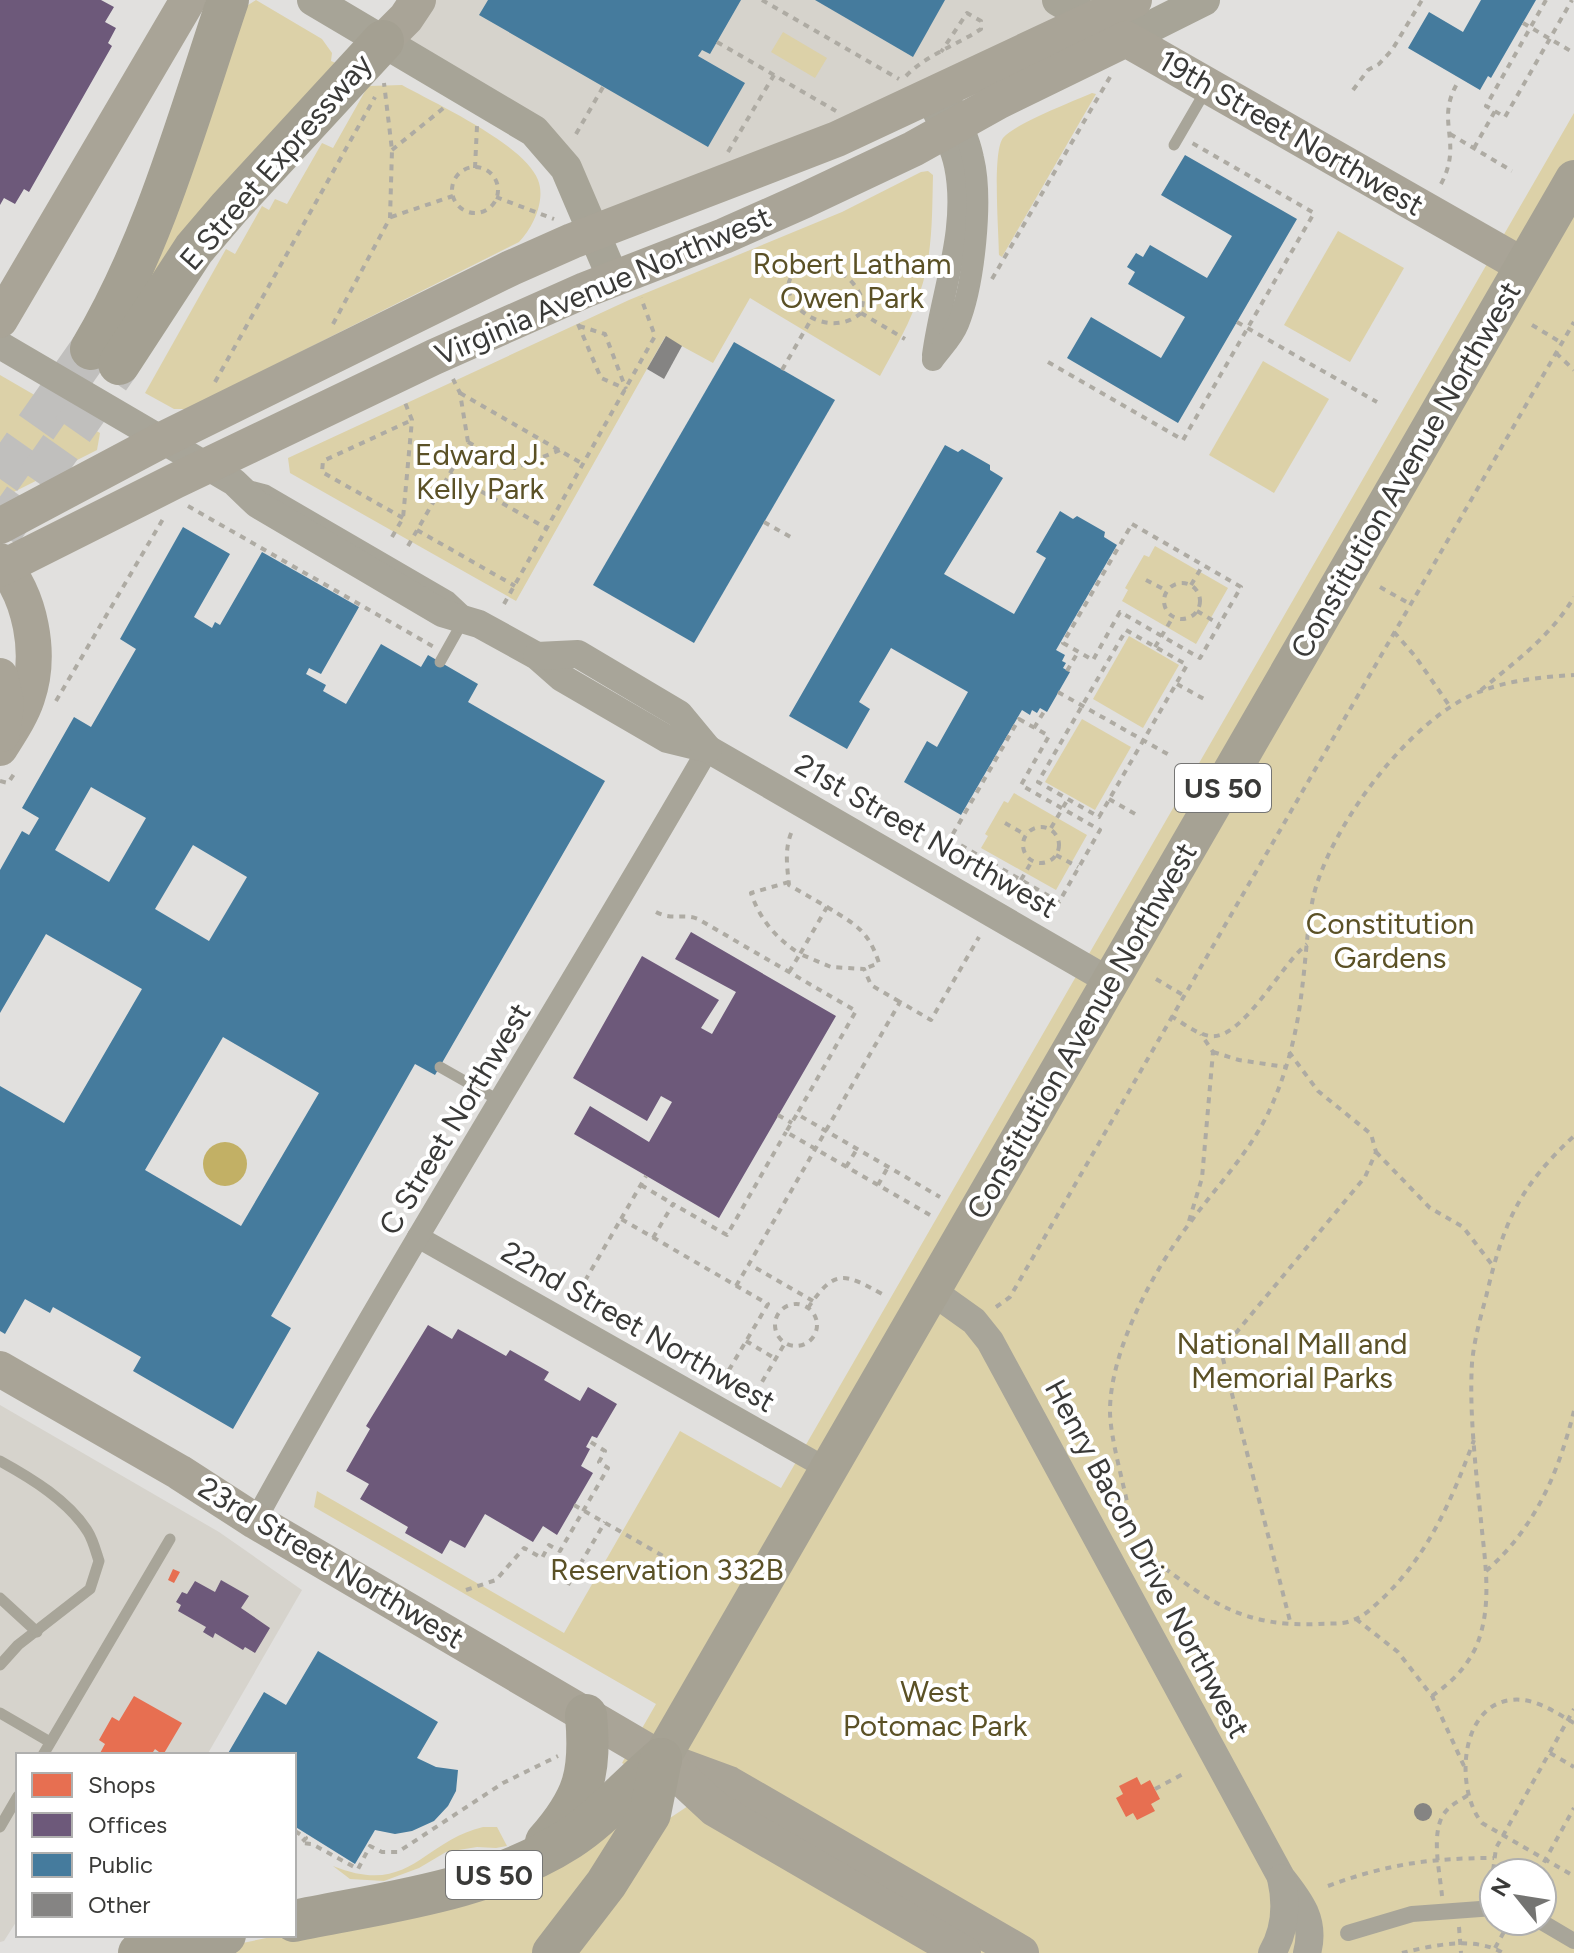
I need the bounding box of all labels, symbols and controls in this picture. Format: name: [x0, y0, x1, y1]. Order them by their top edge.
street label: 19th Street Northwest: [1152, 42, 1430, 224]
street label: E Street Expressway: [172, 46, 380, 278]
street label: Virginia Avenue Northwest: [429, 198, 776, 373]
park label: Robert Latham Owen Park: [753, 245, 951, 316]
street label: Constitution Avenue Northwest: [1282, 275, 1529, 664]
park label: Edward J. Kelly Park: [415, 436, 545, 507]
street label: 21st Street Northwest: [788, 745, 1064, 926]
road number: US 50: [1175, 764, 1271, 812]
street label: Constitution Avenue Northwest: [958, 836, 1205, 1225]
park label: Constitution Gardens: [1306, 905, 1474, 976]
street label: C Street Northwest: [371, 996, 538, 1241]
street label: 22nd Street Northwest: [495, 1233, 782, 1420]
park label: National Mall and Memorial Parks: [1176, 1325, 1408, 1396]
street label: Henry Bacon Drive Northwest: [1037, 1373, 1258, 1744]
street label: 23rd Street Northwest: [192, 1469, 471, 1656]
park label: Reservation 332B: [550, 1551, 784, 1588]
park label: West Potomac Park: [843, 1673, 1028, 1744]
legend: [16, 1753, 296, 1937]
text: Shops: [88, 1770, 155, 1799]
text: Offices: [88, 1810, 167, 1839]
text: Public: [88, 1850, 153, 1879]
road number: US 50: [446, 1851, 542, 1899]
north arrow: [1478, 1857, 1558, 1937]
text: N: [1485, 1873, 1517, 1901]
text: Other: [88, 1890, 150, 1919]

